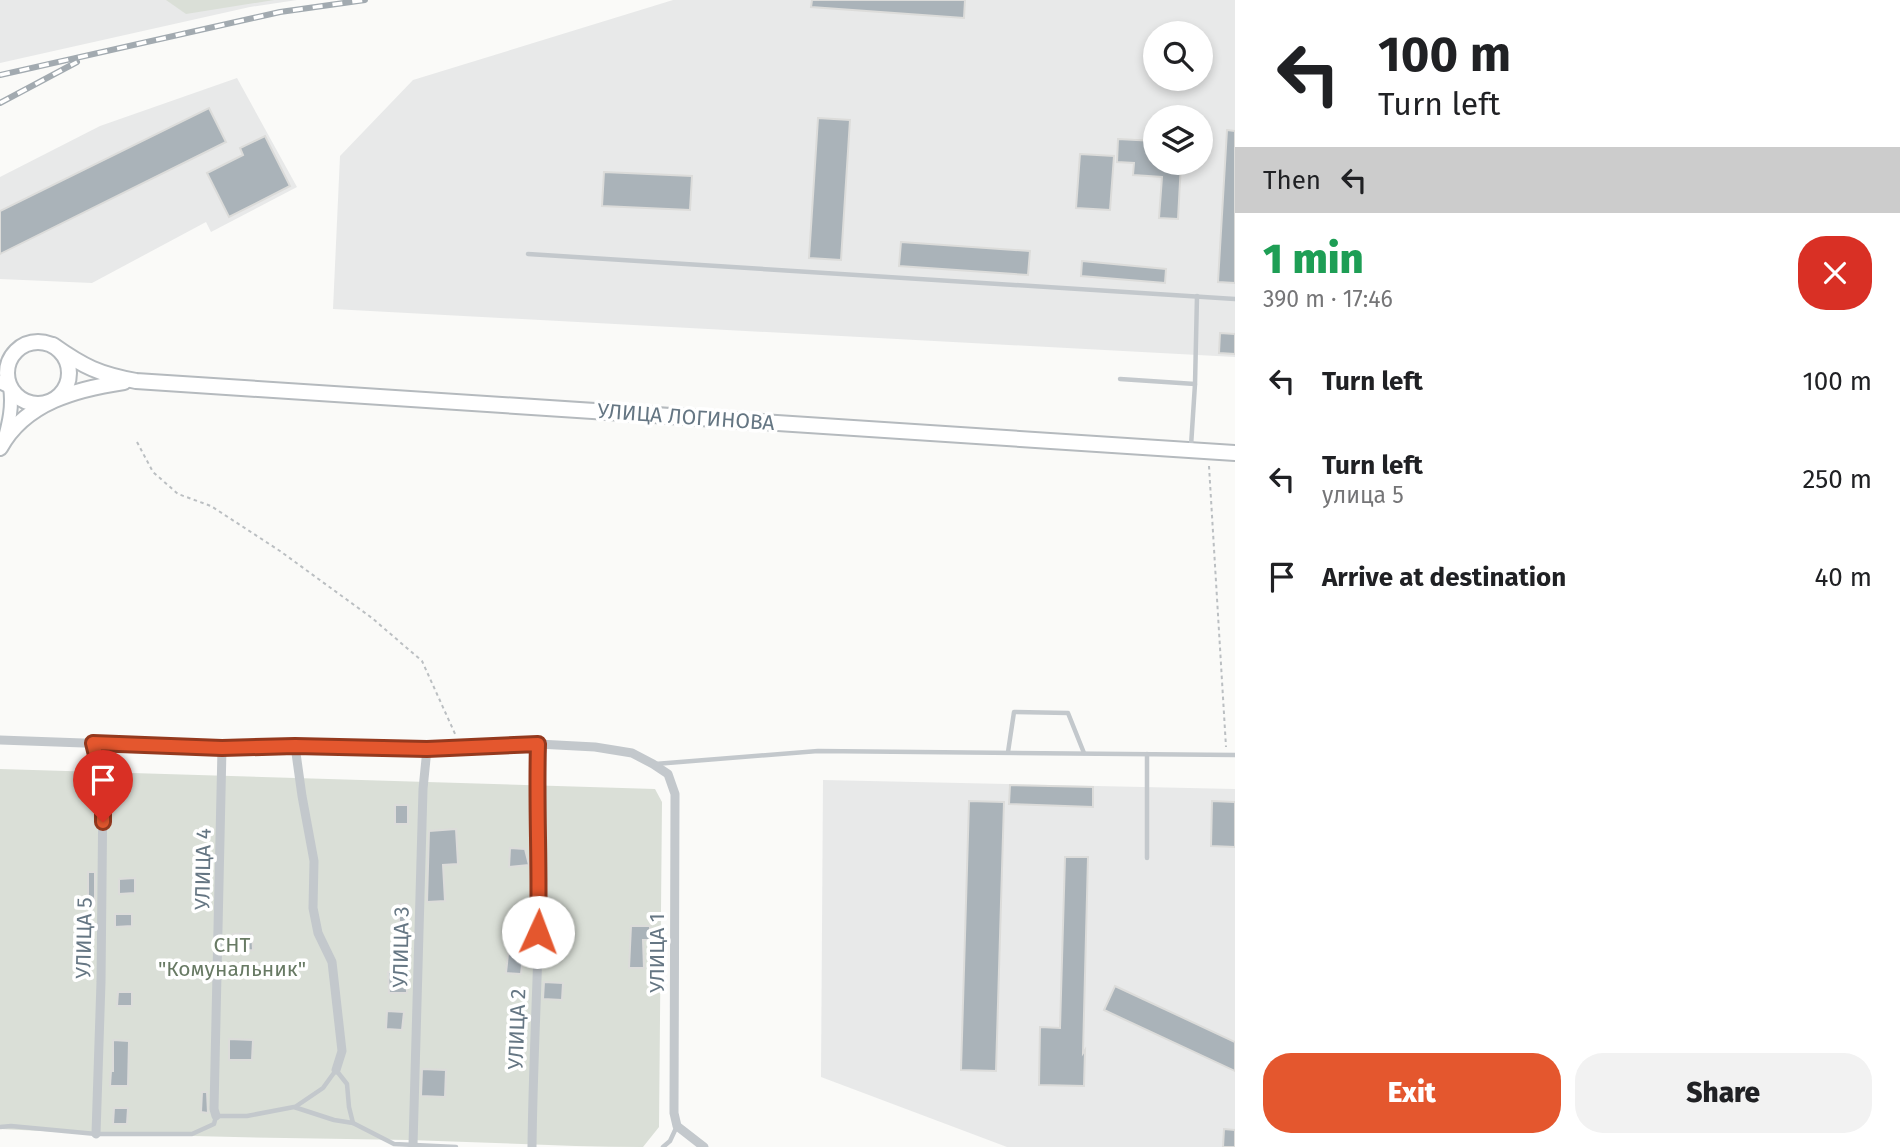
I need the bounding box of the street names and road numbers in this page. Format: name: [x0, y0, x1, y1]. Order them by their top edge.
street label: УЛИЦА ЛОГИНОВА: [597, 398, 775, 436]
street label: УЛИЦА 4: [189, 828, 217, 910]
street label: УЛИЦА 5: [70, 897, 98, 979]
street label: УЛИЦА 3: [387, 906, 415, 988]
street label: УЛИЦА 1: [644, 913, 670, 993]
street label: УЛИЦА 2: [503, 988, 531, 1070]

